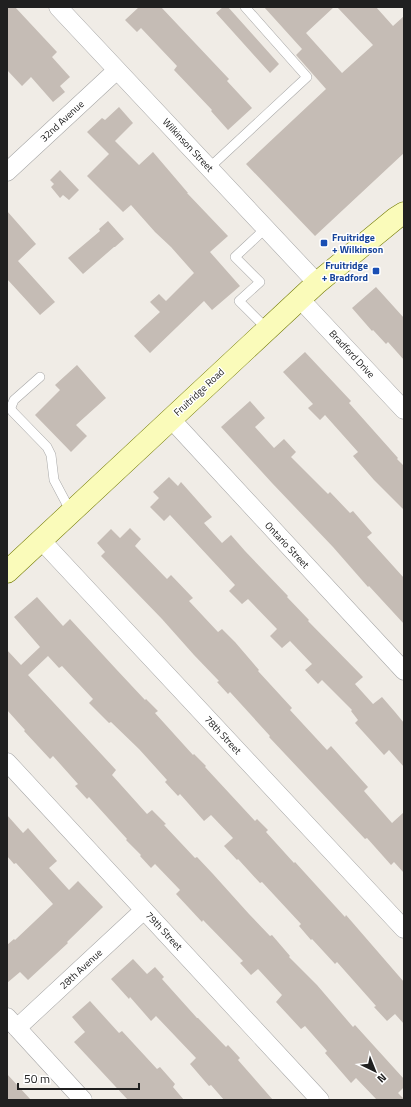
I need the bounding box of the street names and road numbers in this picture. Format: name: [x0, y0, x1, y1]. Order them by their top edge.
street label: 32nd Avenue: [37, 97, 87, 145]
street label: Wilkinson Street: [159, 115, 217, 176]
street label: Bradford Drive: [326, 327, 378, 381]
street label: Fruitridge Road: [170, 365, 228, 419]
street label: Ontario Street: [261, 518, 313, 572]
street label: 78th Street: [201, 712, 245, 758]
street label: 79th Street: [142, 908, 186, 954]
street label: 28th Avenue: [56, 945, 106, 993]

